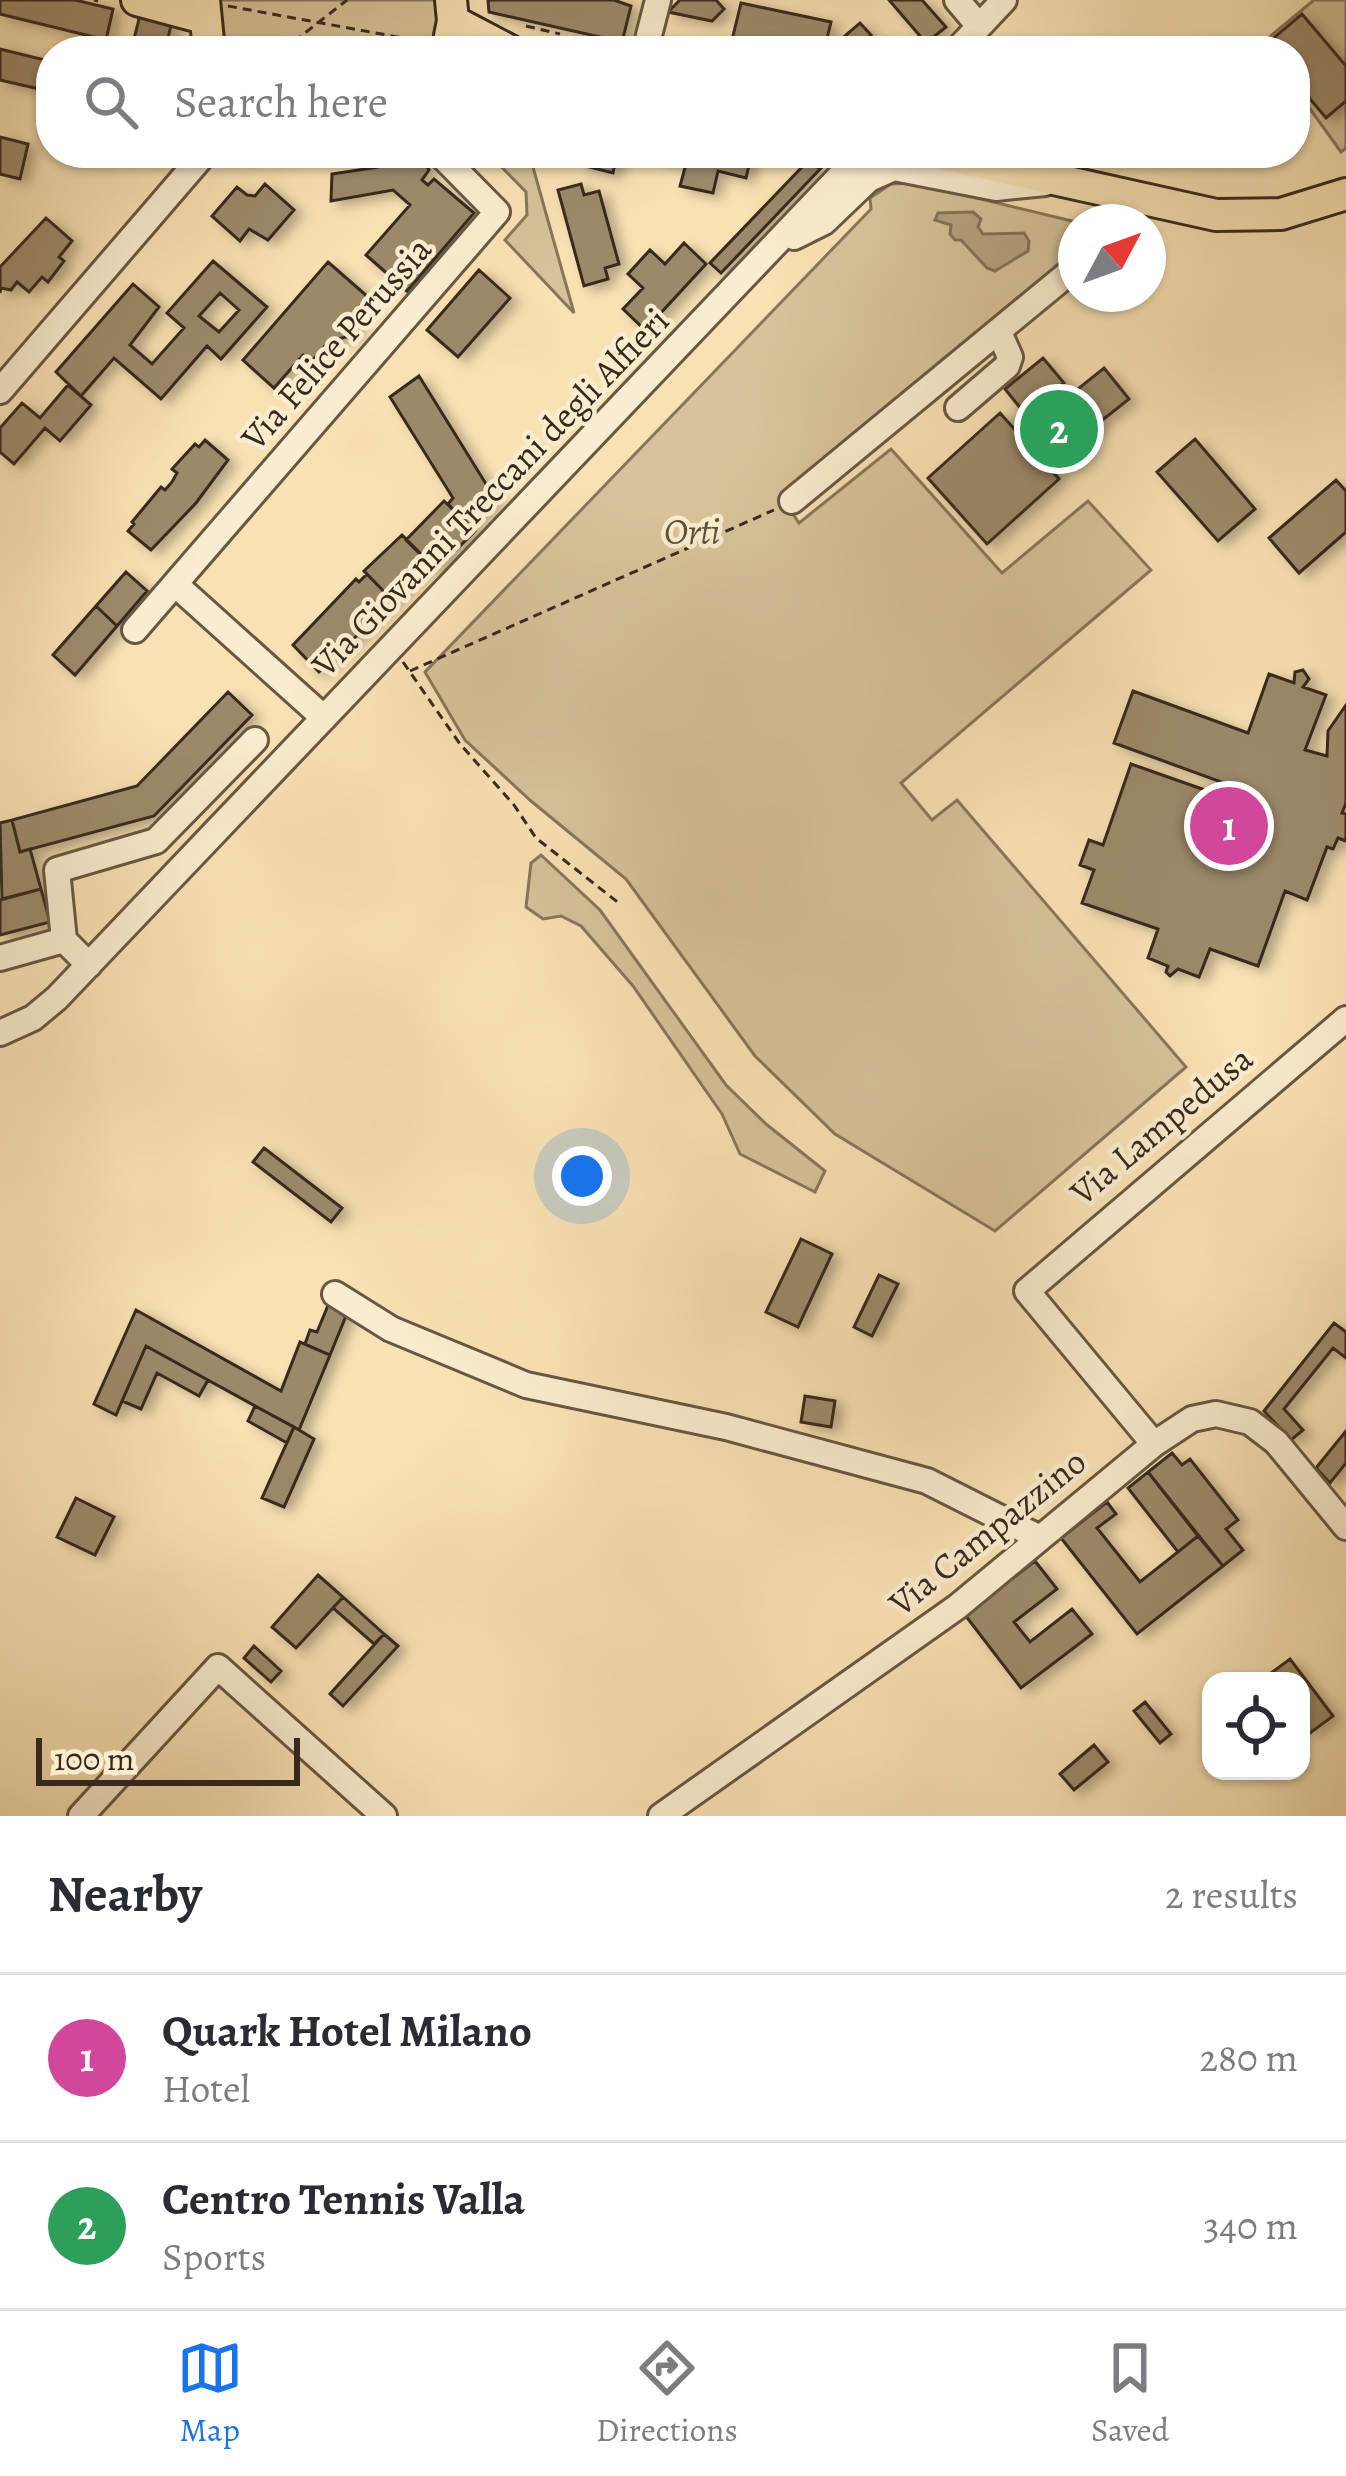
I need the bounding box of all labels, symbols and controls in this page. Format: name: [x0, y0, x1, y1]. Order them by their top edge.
search box: [36, 36, 1310, 168]
icon: search: [78, 69, 144, 135]
text: Search here: [174, 71, 388, 133]
north arrow: [1058, 204, 1166, 312]
street label: Via Felice Perussia: [229, 226, 443, 461]
street label: Via Giovanni Treccani degli Alfieri: [300, 297, 680, 688]
pin: 2: [1020, 384, 1098, 474]
park label: Orti: [664, 507, 720, 556]
pin: 1: [1190, 781, 1268, 871]
street label: Via Lampedusa: [1058, 1034, 1263, 1217]
your location: [552, 1146, 612, 1206]
street label: Via Campazzino: [877, 1437, 1096, 1627]
map controls: [1202, 1672, 1310, 1780]
button: locate: [1202, 1672, 1310, 1780]
scale bar: [36, 1732, 300, 1785]
text: 100 m: [54, 1736, 134, 1781]
text: Nearby: [48, 1859, 202, 1929]
text: 2 results: [1165, 1868, 1298, 1921]
text: Quark Hotel Milano: [162, 2000, 532, 2062]
text: 1: [80, 2031, 94, 2084]
text: 280 m: [1200, 2031, 1298, 2084]
text: Hotel: [162, 2062, 250, 2115]
text: Centro Tennis Valla: [162, 2168, 525, 2230]
text: 2: [78, 2199, 96, 2252]
text: 340 m: [1203, 2199, 1298, 2252]
text: Sports: [162, 2230, 266, 2283]
tab: Map: [177, 2335, 243, 2452]
tab: Directions: [596, 2335, 738, 2452]
tab: Saved: [1091, 2335, 1169, 2452]

